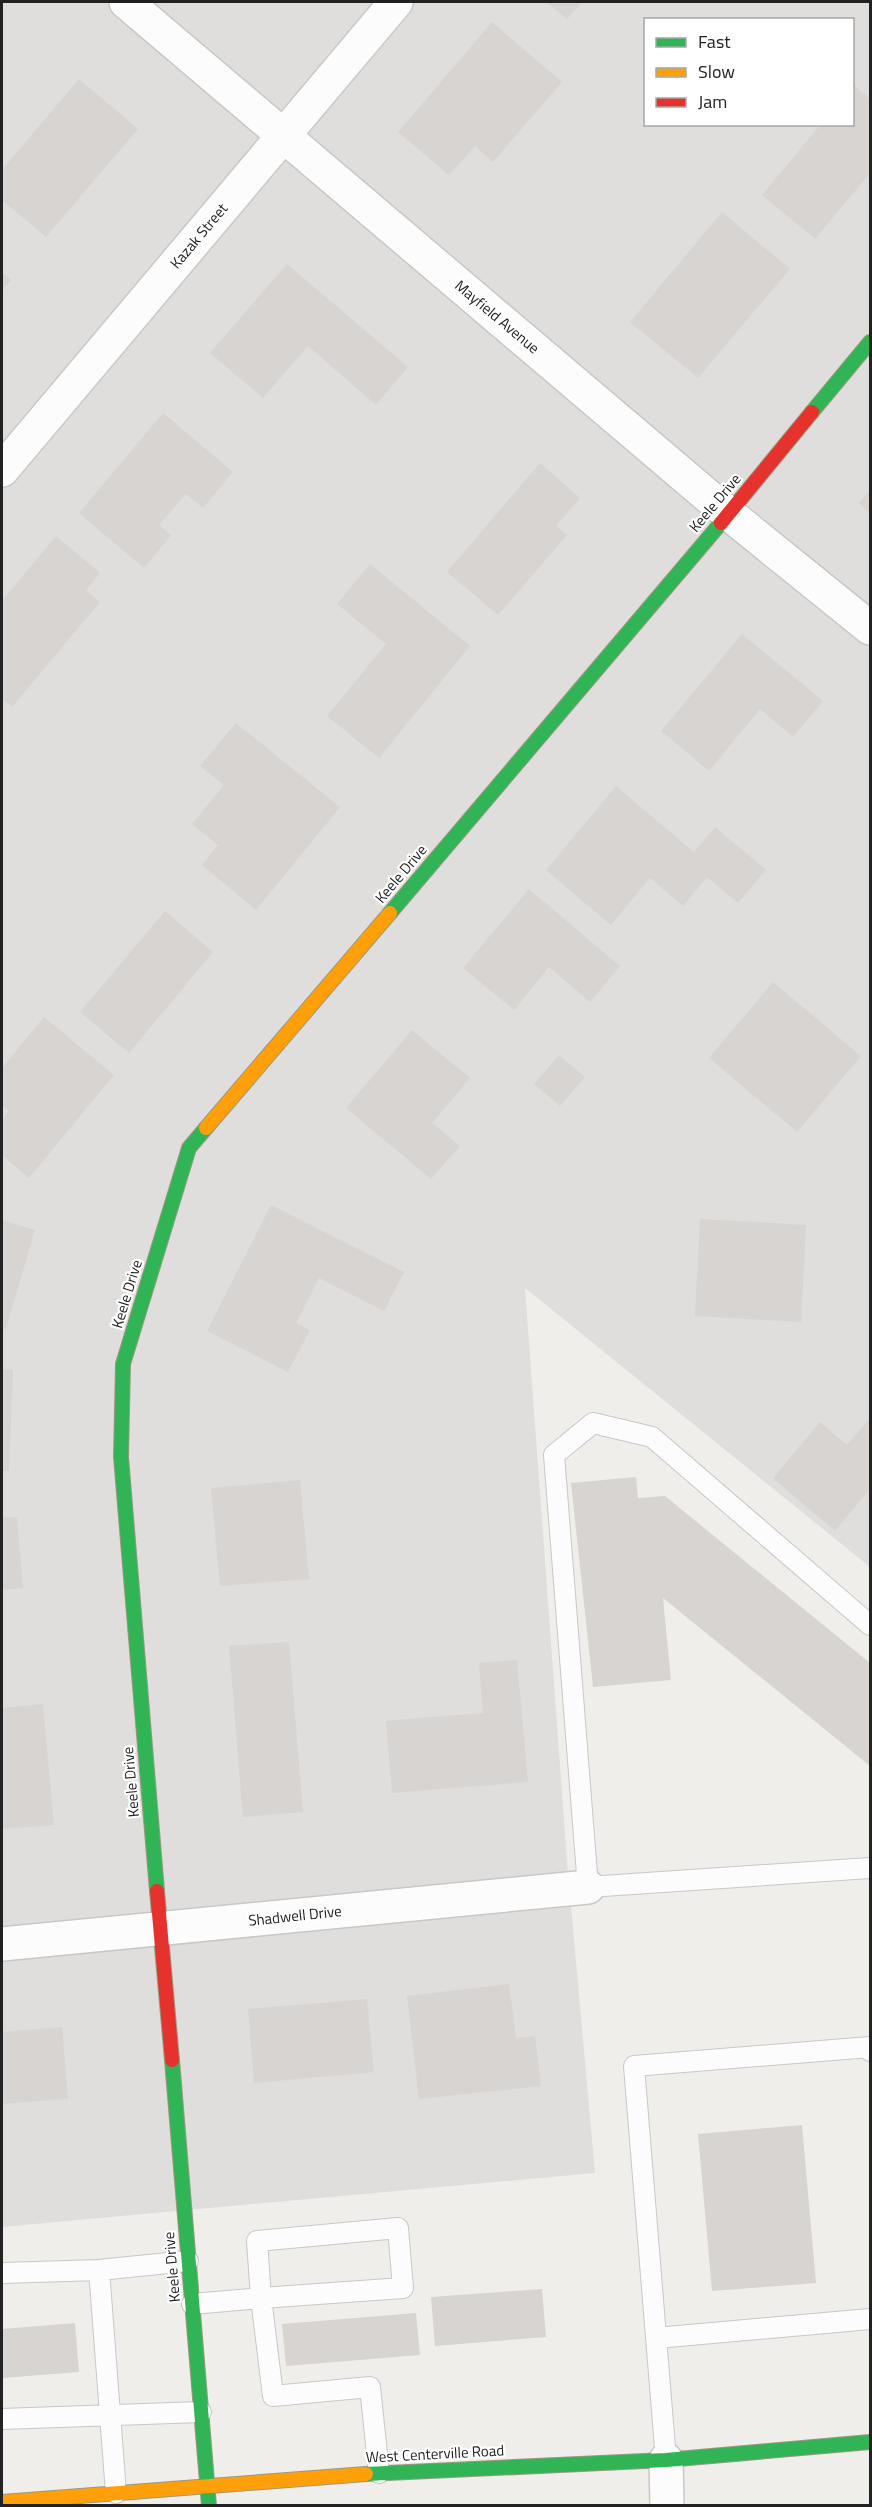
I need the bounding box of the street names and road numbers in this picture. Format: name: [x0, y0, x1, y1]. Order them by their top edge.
street label: Kazak Street: [164, 197, 233, 274]
street label: Mayfield Avenue: [450, 274, 545, 359]
street label: Keele Drive: [683, 468, 746, 537]
street label: Keele Drive: [369, 839, 432, 908]
street label: Keele Drive: [105, 1257, 148, 1331]
street label: Keele Drive: [116, 1746, 145, 1818]
street label: Shadwell Drive: [247, 1899, 343, 1932]
street label: Keele Drive: [157, 2231, 186, 2303]
street label: West Centerville Road: [365, 2438, 505, 2469]

